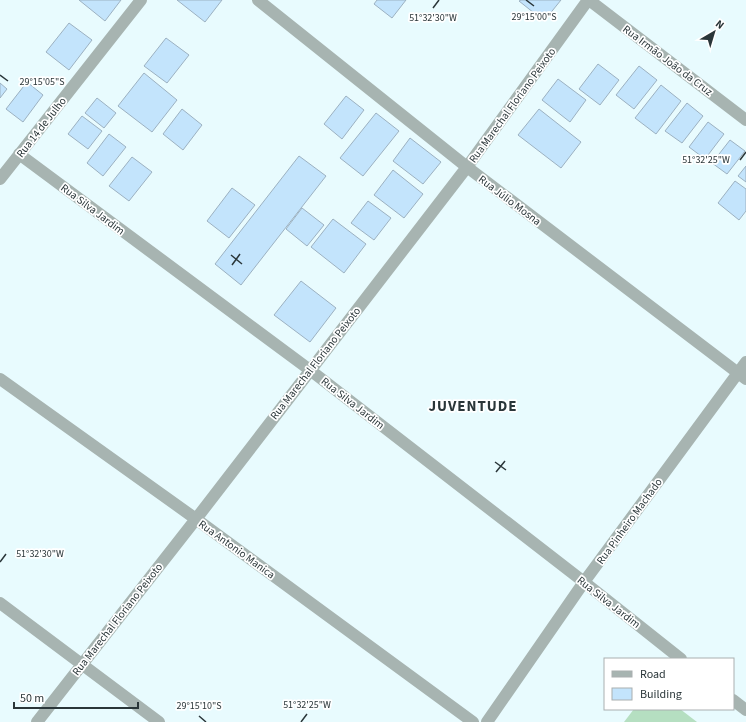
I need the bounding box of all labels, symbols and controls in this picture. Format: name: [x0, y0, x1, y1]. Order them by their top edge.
text: 29°15'00"S: [511, 10, 557, 24]
text: 51°32'30"W: [409, 11, 457, 25]
north arrow: [694, 12, 734, 52]
text: N: [712, 16, 727, 33]
street label: Rua Irmão João da Cruz: [620, 22, 716, 99]
street label: Rua Marechal Floriano Peixoto: [466, 45, 559, 166]
text: 29°15'05"S: [19, 75, 65, 89]
street label: Rua 14 de Julho: [13, 94, 70, 161]
text: 51°32'25"W: [682, 153, 730, 167]
street label: Rua Júlio Mosna: [475, 172, 544, 229]
street label: Rua Silva Jardim: [58, 180, 128, 238]
street label: Rua Marechal Floriano Peixoto: [267, 304, 364, 423]
street label: Rua Silva Jardim: [318, 374, 387, 433]
district label: JUVENTUDE: [428, 396, 518, 417]
street label: Rua Pinheiro Machado: [593, 475, 666, 567]
street label: Rua Antonio Manica: [195, 517, 278, 582]
text: 51°32'30"W: [16, 547, 64, 561]
street label: Rua Marechal Floriano Peixoto: [69, 560, 166, 679]
street label: Rua Silva Jardim: [574, 573, 643, 632]
legend: [604, 658, 734, 710]
text: Road: [640, 666, 666, 683]
scale bar: [14, 684, 138, 710]
text: Building: [640, 686, 682, 703]
text: 50 m: [20, 690, 44, 707]
text: 51°32'25"W: [283, 698, 331, 712]
text: 29°15'10"S: [176, 699, 222, 713]

